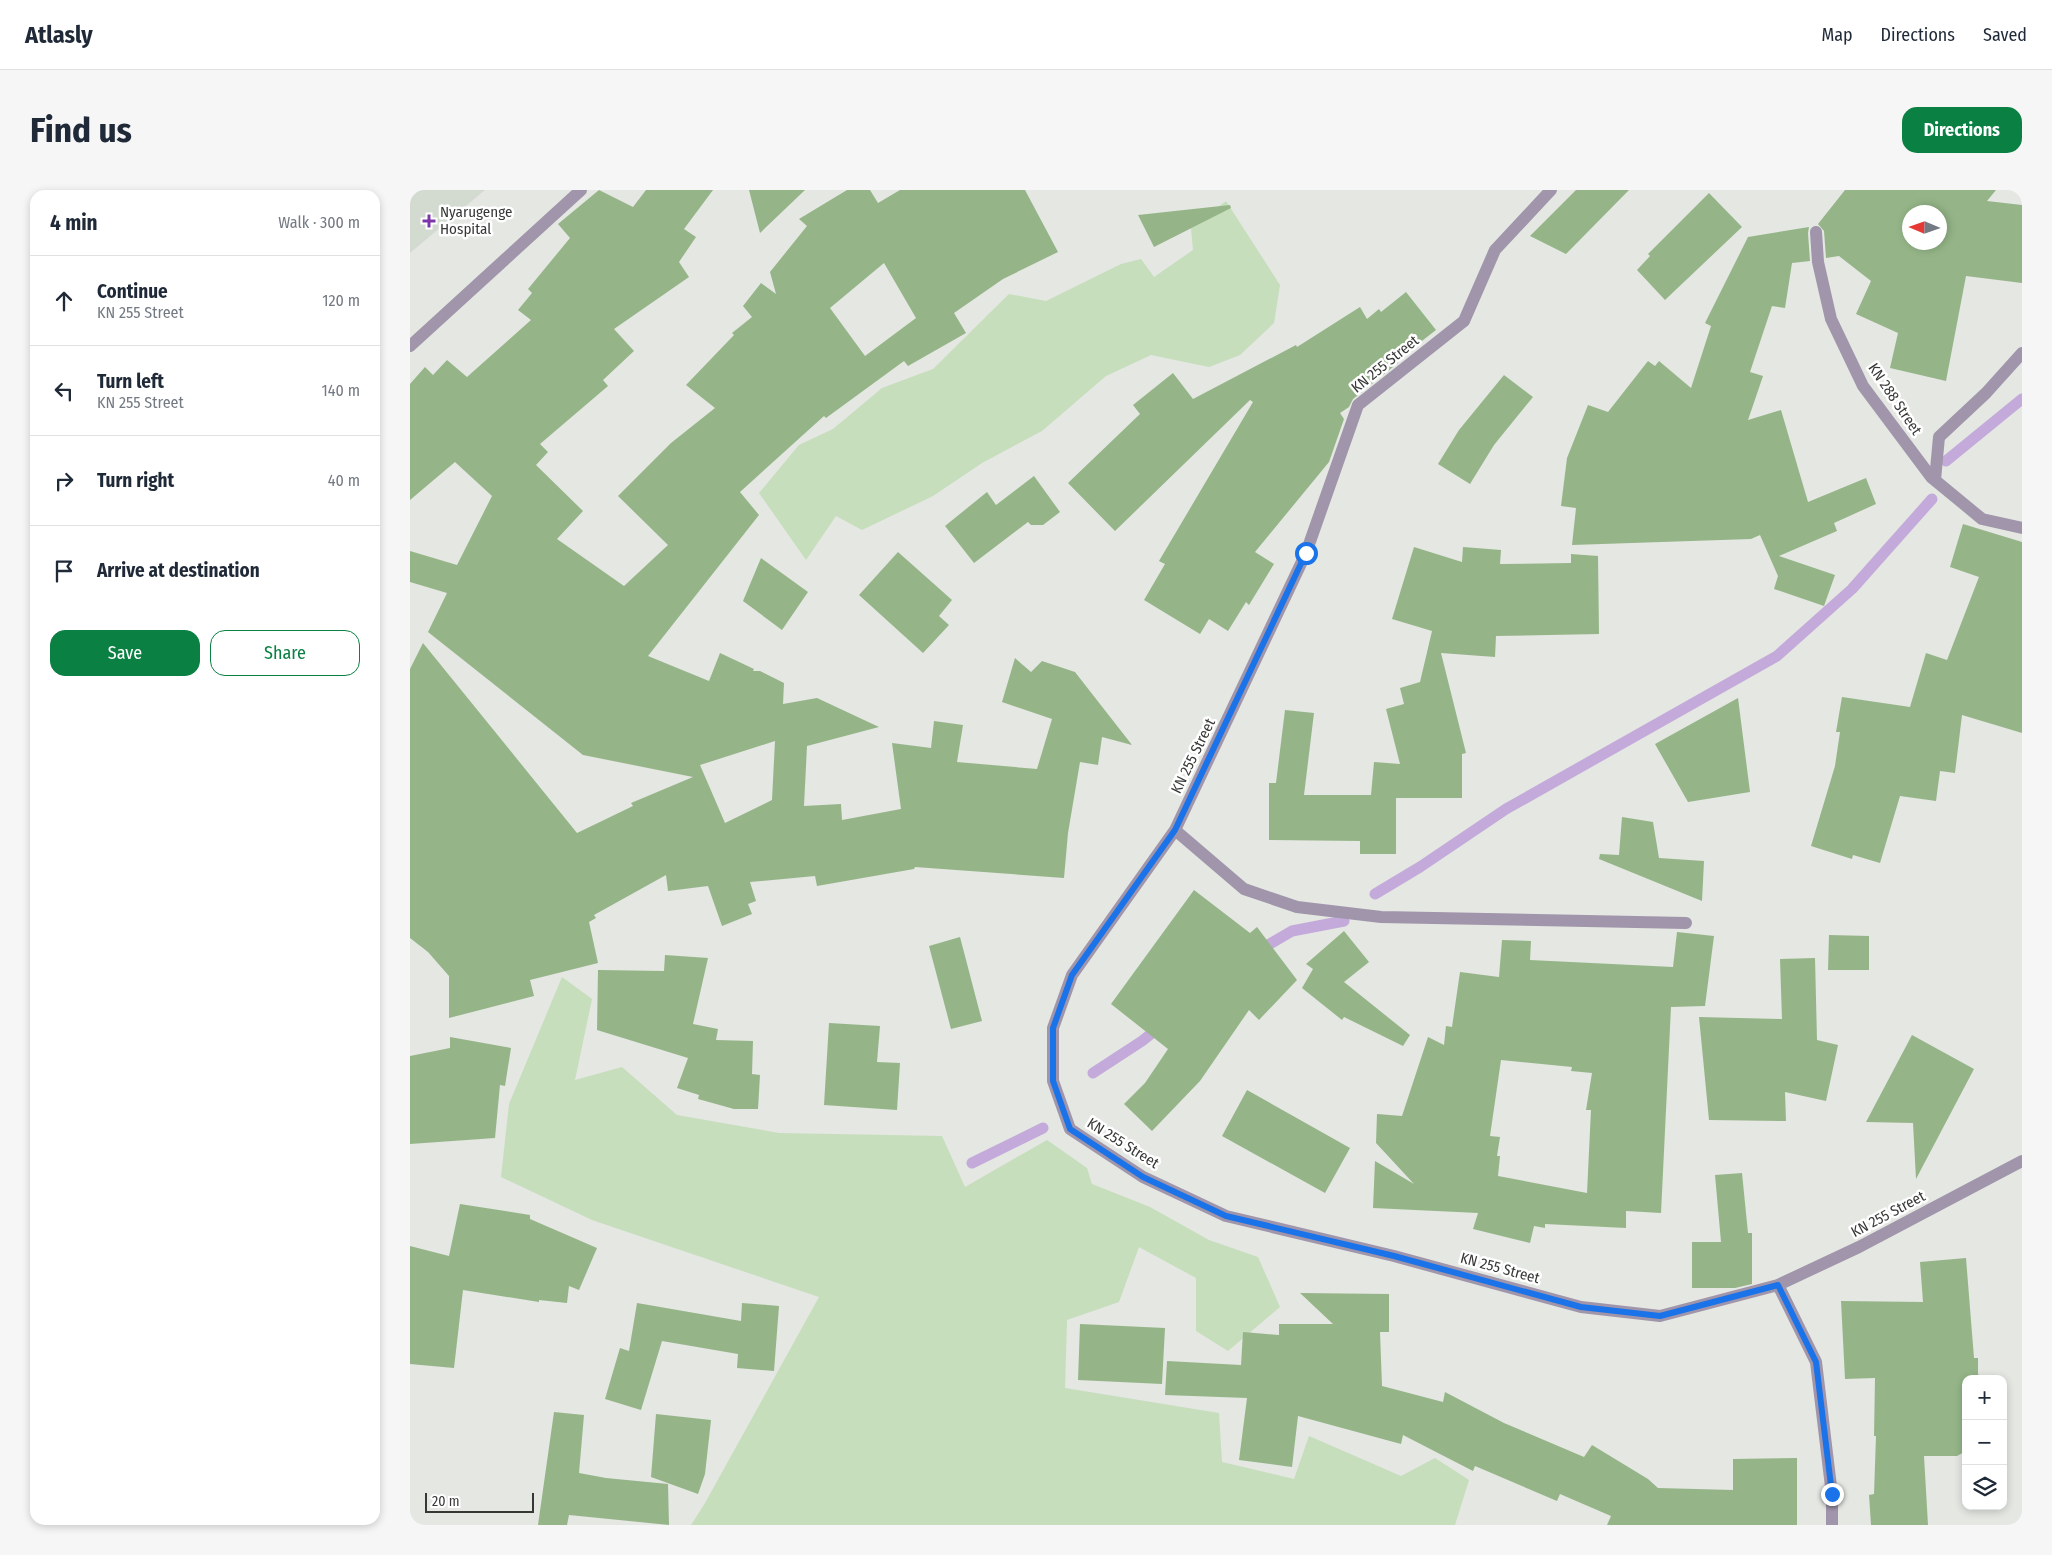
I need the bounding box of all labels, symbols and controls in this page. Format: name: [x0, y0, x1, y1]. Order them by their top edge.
text: Atlasly: [25, 21, 93, 49]
text: Map: [1821, 24, 1853, 46]
text: Directions: [1881, 24, 1955, 46]
text: Saved: [1983, 24, 2027, 46]
button: Directions: [1902, 107, 2022, 153]
text: Find us: [30, 109, 132, 151]
place label: Nyarugenge Hospital: [440, 203, 512, 238]
north arrow: [1902, 205, 1947, 250]
text: 4 min: [50, 210, 98, 236]
text: Walk · 300 m: [278, 213, 360, 232]
marker: Nyarugenge Hospital: [422, 214, 436, 228]
text: Continue: [97, 280, 168, 303]
icon: ahead: [50, 287, 78, 315]
text: 120 m: [322, 291, 360, 310]
text: KN 255 Street: [97, 303, 184, 322]
street label: KN 255 Street: [1348, 331, 1422, 397]
street label: KN 288 Street: [1864, 360, 1926, 438]
text: Turn left: [97, 370, 164, 393]
icon: left: [50, 377, 78, 405]
text: 140 m: [322, 381, 360, 400]
text: KN 255 Street: [97, 393, 184, 412]
icon: right: [50, 467, 78, 495]
text: Turn right: [97, 469, 174, 492]
text: 40 m: [328, 471, 360, 490]
route start: [1295, 542, 1318, 565]
icon: arrive: [50, 557, 78, 585]
text: Arrive at destination: [97, 559, 260, 582]
button: Save: [50, 630, 200, 676]
button: Share: [210, 630, 360, 676]
street label: KN 255 Street: [1167, 715, 1219, 796]
street label: KN 255 Street: [1084, 1114, 1162, 1172]
street label: KN 255 Street: [1848, 1187, 1928, 1241]
street label: KN 255 Street: [1458, 1249, 1542, 1287]
map controls: [1962, 1375, 2007, 1510]
button: +: [1962, 1375, 2007, 1420]
button: −: [1962, 1420, 2007, 1465]
button: layers: [1962, 1465, 2007, 1510]
route end: [1821, 1483, 1844, 1506]
scale bar: [425, 1490, 534, 1513]
text: 20 m: [432, 1493, 460, 1510]

